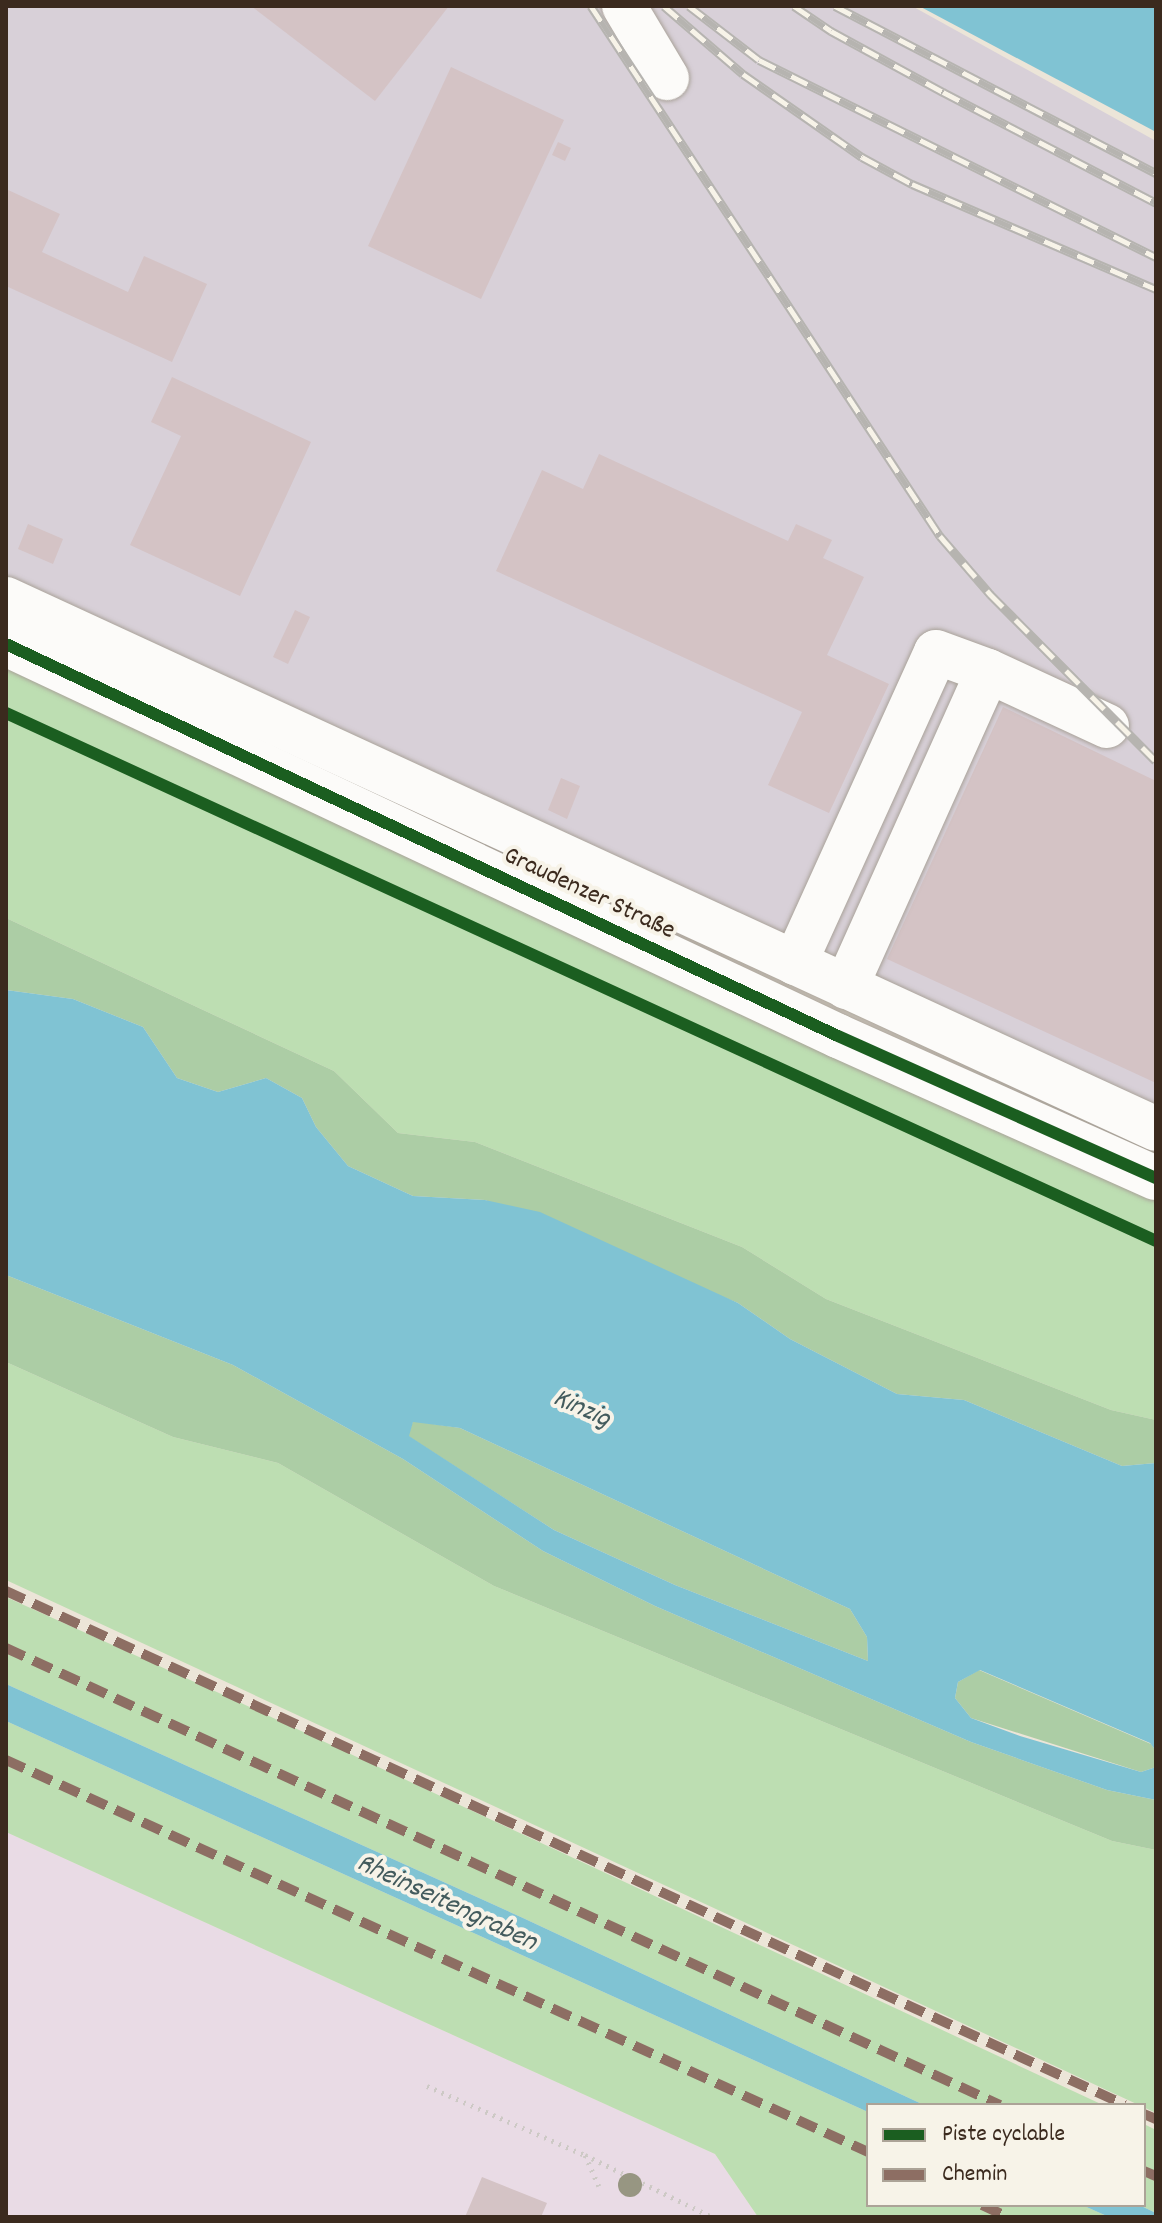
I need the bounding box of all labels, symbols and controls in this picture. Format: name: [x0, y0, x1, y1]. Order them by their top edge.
street label: Graudenzer Straße: [498, 841, 680, 947]
water label: Kinzig: [547, 1383, 615, 1437]
water label: Rheinseitengraben: [351, 1848, 541, 1960]
legend: [866, 2103, 1146, 2207]
text: Piste cyclable: [942, 2118, 1065, 2152]
text: Chemin: [942, 2158, 1007, 2192]

